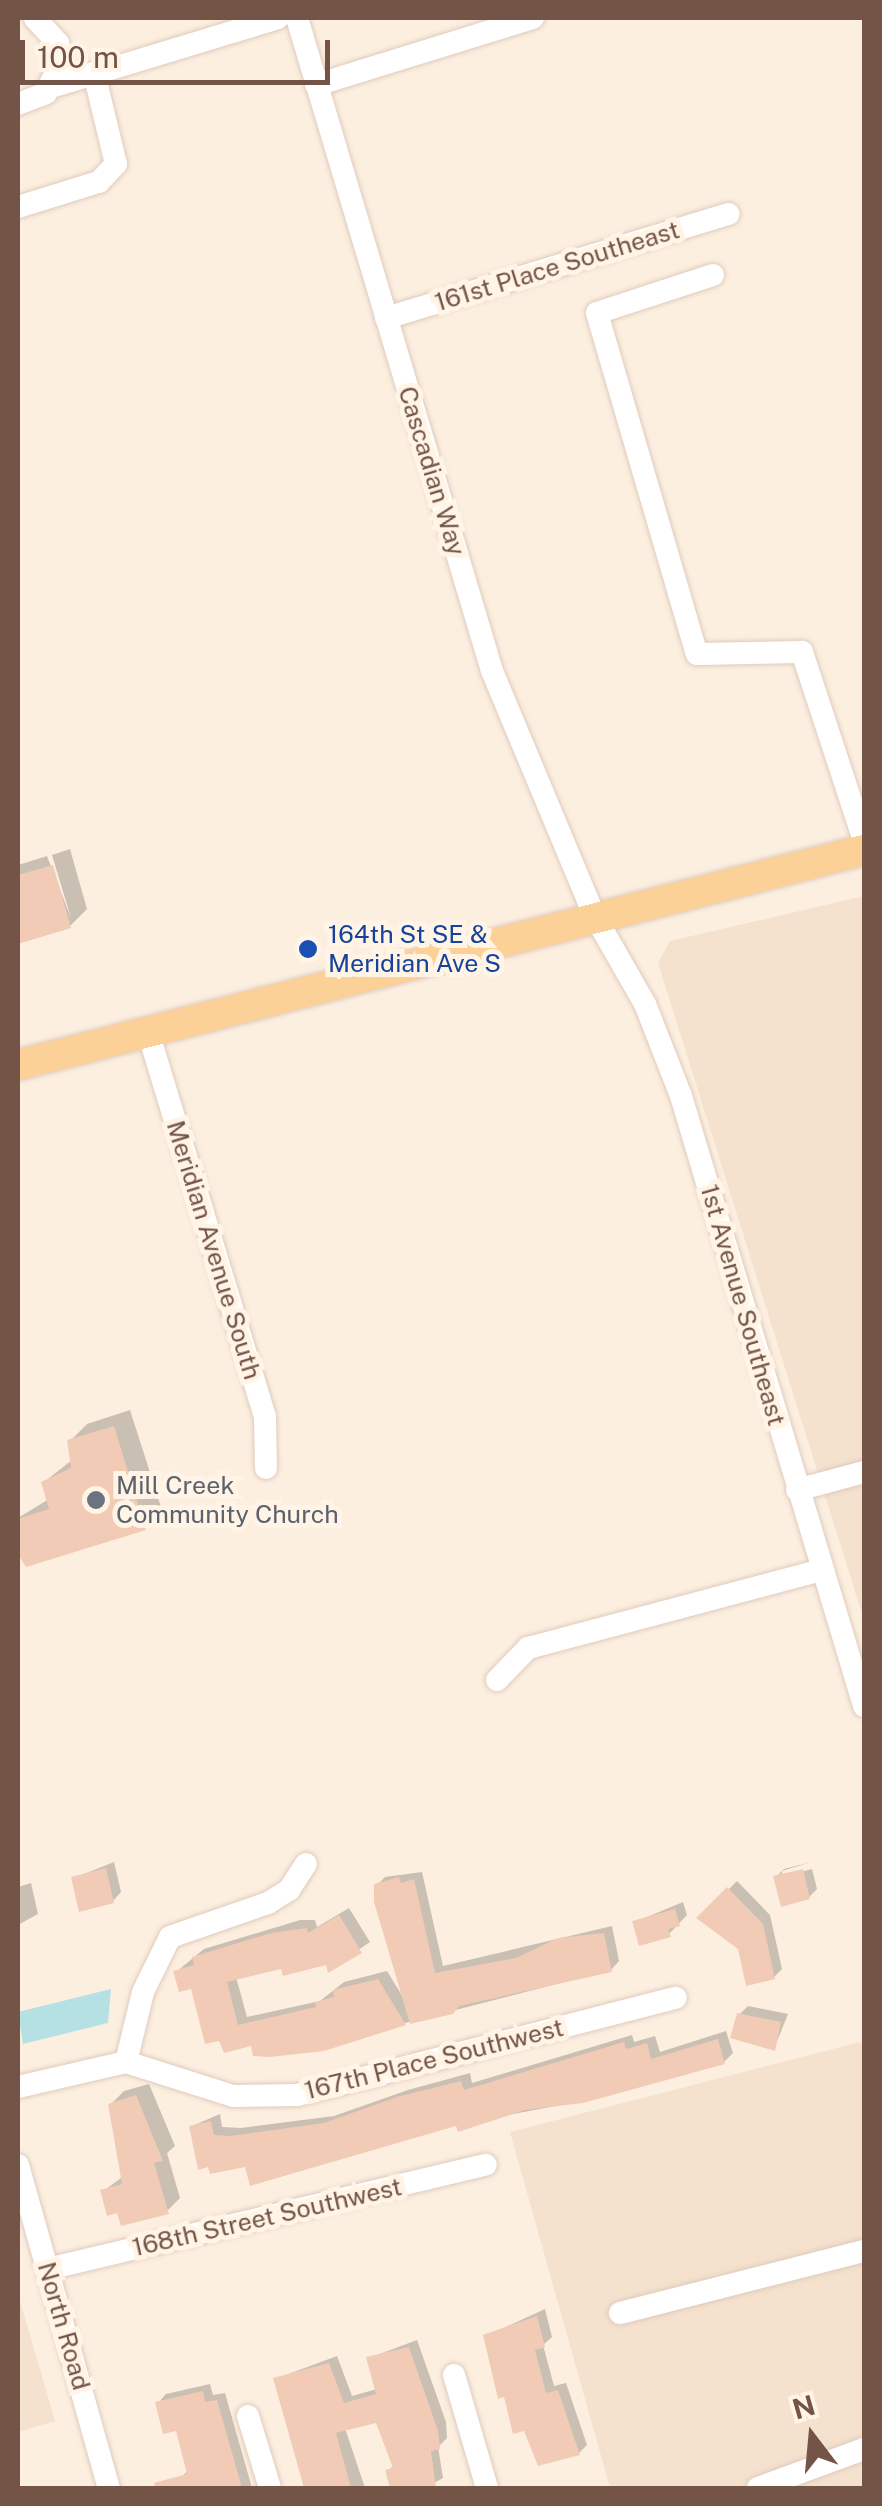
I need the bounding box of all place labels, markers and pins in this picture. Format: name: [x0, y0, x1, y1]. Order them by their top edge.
place label: 164th St SE & Meridian Ave S: [328, 920, 501, 979]
marker: 164th St SE & Meridian Ave S: [297, 938, 319, 960]
place label: Mill Creek Community Church: [116, 1471, 339, 1530]
marker: Mill Creek Community Church: [85, 1489, 107, 1511]

